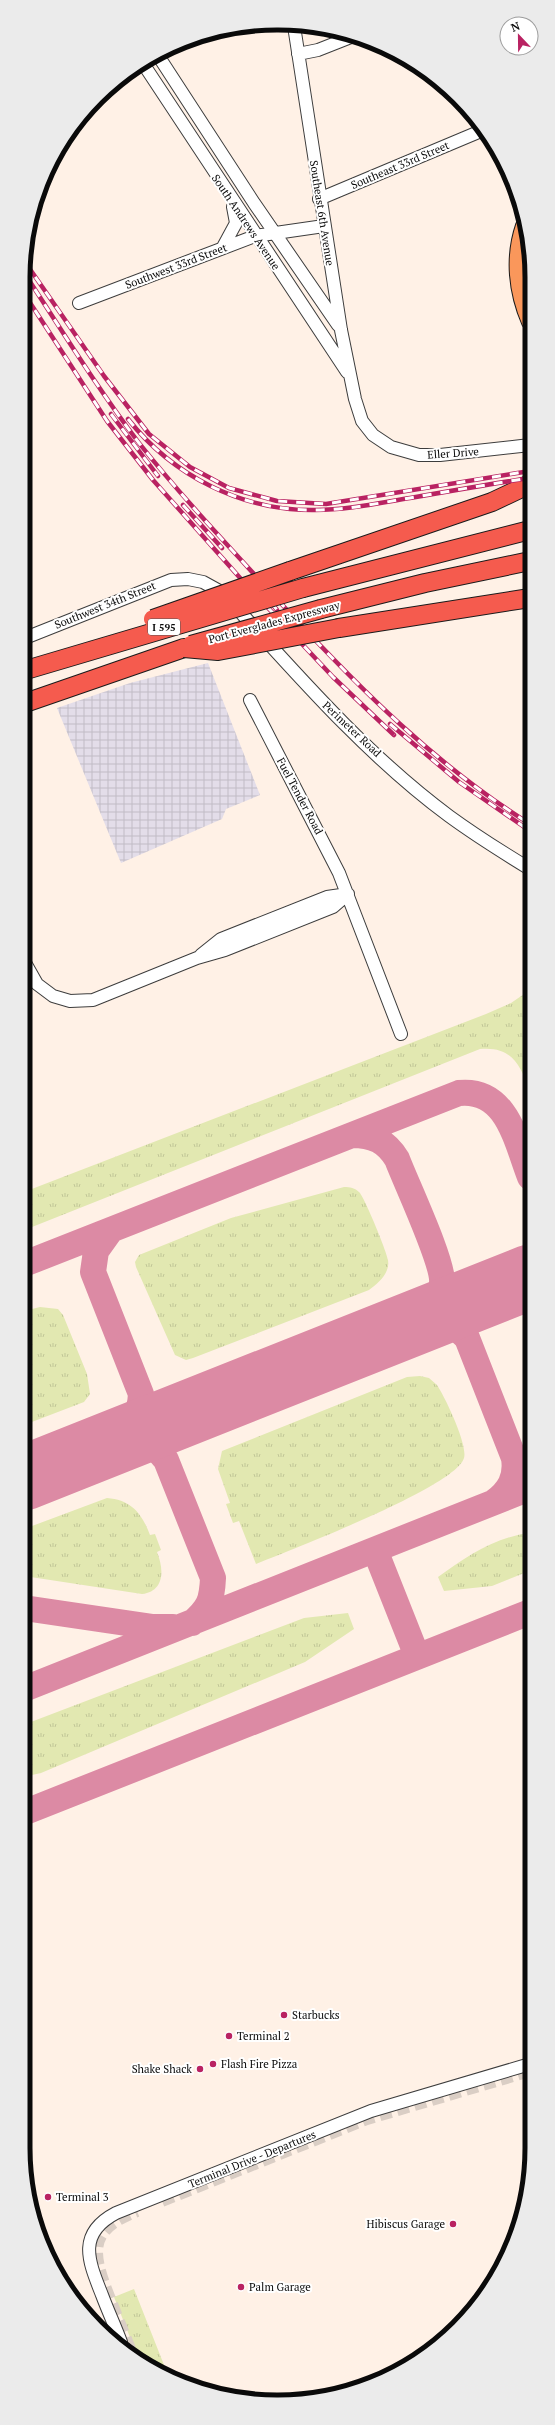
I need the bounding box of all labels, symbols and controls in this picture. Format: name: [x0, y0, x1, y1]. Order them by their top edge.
north arrow: [499, 16, 539, 56]
text: N: [509, 18, 522, 35]
street label: Southeast 33rd Street: [349, 138, 451, 192]
street label: Southeast 6th Avenue: [307, 159, 337, 267]
street label: South Andrews Avenue: [209, 171, 283, 273]
street label: Southwest 33rd Street: [123, 240, 229, 292]
street label: Eller Drive: [427, 444, 480, 462]
street label: Southwest 34th Street: [52, 578, 158, 632]
street label: Port Everglades Expressway: [207, 598, 342, 646]
road number: I 595: [148, 619, 180, 635]
street label: Perimeter Road: [320, 698, 384, 760]
street label: Fuel Tender Road: [274, 755, 326, 837]
place label: Starbucks: [292, 2008, 340, 2022]
marker: Starbucks: [279, 2010, 289, 2020]
place label: Terminal 2: [237, 2029, 290, 2043]
marker: Terminal 2: [224, 2031, 234, 2041]
place label: Flash Fire Pizza: [221, 2057, 298, 2071]
marker: Flash Fire Pizza: [208, 2059, 218, 2069]
place label: Shake Shack: [132, 2062, 192, 2076]
marker: Shake Shack: [195, 2064, 205, 2074]
street label: Terminal Drive - Departures: [186, 2127, 318, 2191]
place label: Terminal 3: [56, 2190, 109, 2204]
marker: Terminal 3: [43, 2192, 53, 2202]
place label: Hibiscus Garage: [367, 2217, 445, 2231]
marker: Hibiscus Garage: [448, 2219, 458, 2229]
place label: Palm Garage: [249, 2280, 311, 2294]
marker: Palm Garage: [236, 2282, 246, 2292]

